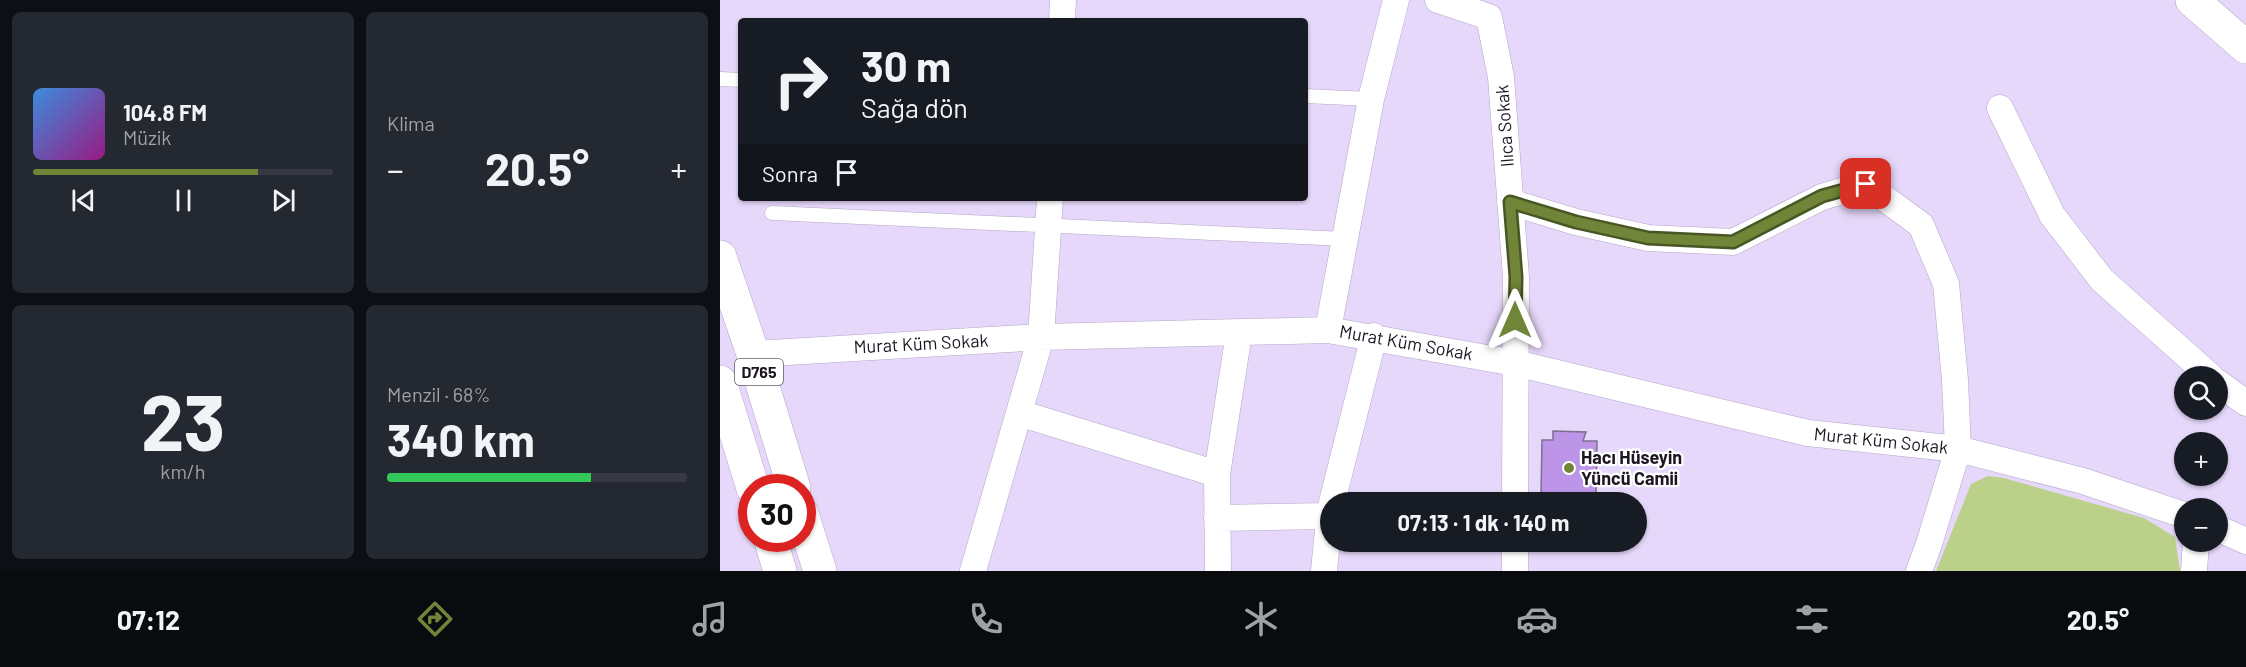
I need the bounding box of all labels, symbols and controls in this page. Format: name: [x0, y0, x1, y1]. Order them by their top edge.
text: 30 m: [861, 40, 951, 90]
icon: right: [762, 42, 840, 120]
street label: Ilıca Sokak: [1490, 84, 1518, 168]
text: Sağa dön: [861, 91, 968, 123]
text: 104.8 FM: [123, 99, 207, 125]
text: Klima: [387, 111, 435, 135]
text: Müzik: [123, 125, 171, 149]
text: 20.5°: [485, 141, 589, 195]
text: −: [387, 149, 404, 189]
text: +: [671, 149, 687, 189]
icon: arrive: [830, 156, 863, 189]
pin: [1840, 158, 1891, 209]
text: Sonra: [762, 160, 818, 186]
icon: arrive: [1849, 167, 1882, 200]
icon: previous: [67, 184, 100, 217]
icon: pause: [167, 184, 200, 217]
icon: next: [267, 184, 300, 217]
position arrow: [1483, 288, 1547, 352]
street label: Murat Küm Sokak: [1338, 319, 1475, 365]
street label: Murat Küm Sokak: [853, 328, 989, 358]
road number: D765: [735, 359, 783, 385]
map controls: [2174, 366, 2228, 552]
button: search: [2174, 366, 2228, 420]
text: 23: [141, 373, 225, 467]
text: Menzil · 68%: [387, 382, 490, 406]
text: 340 km: [387, 412, 535, 466]
street label: Murat Küm Sokak: [1813, 422, 1949, 458]
button: +: [2174, 432, 2228, 486]
place label: Hacı Hüseyin Yüncü Camii: [1581, 446, 1682, 489]
text: km/h: [160, 459, 206, 483]
marker: Hacı Hüseyin Yüncü Camii: [1562, 461, 1576, 475]
speed limit sign: 30: [738, 474, 816, 552]
button: −: [2174, 498, 2228, 552]
text: 07:13 · 1 dk · 140 m: [1398, 509, 1569, 535]
icon: directions: [414, 598, 456, 640]
icon: music: [689, 598, 731, 640]
icon: phone: [965, 598, 1007, 640]
icon: climate: [1240, 598, 1282, 640]
icon: car: [1516, 598, 1558, 640]
icon: filters: [1791, 598, 1833, 640]
text: 07:12: [117, 603, 180, 635]
text: 20.5°: [2067, 603, 2129, 635]

